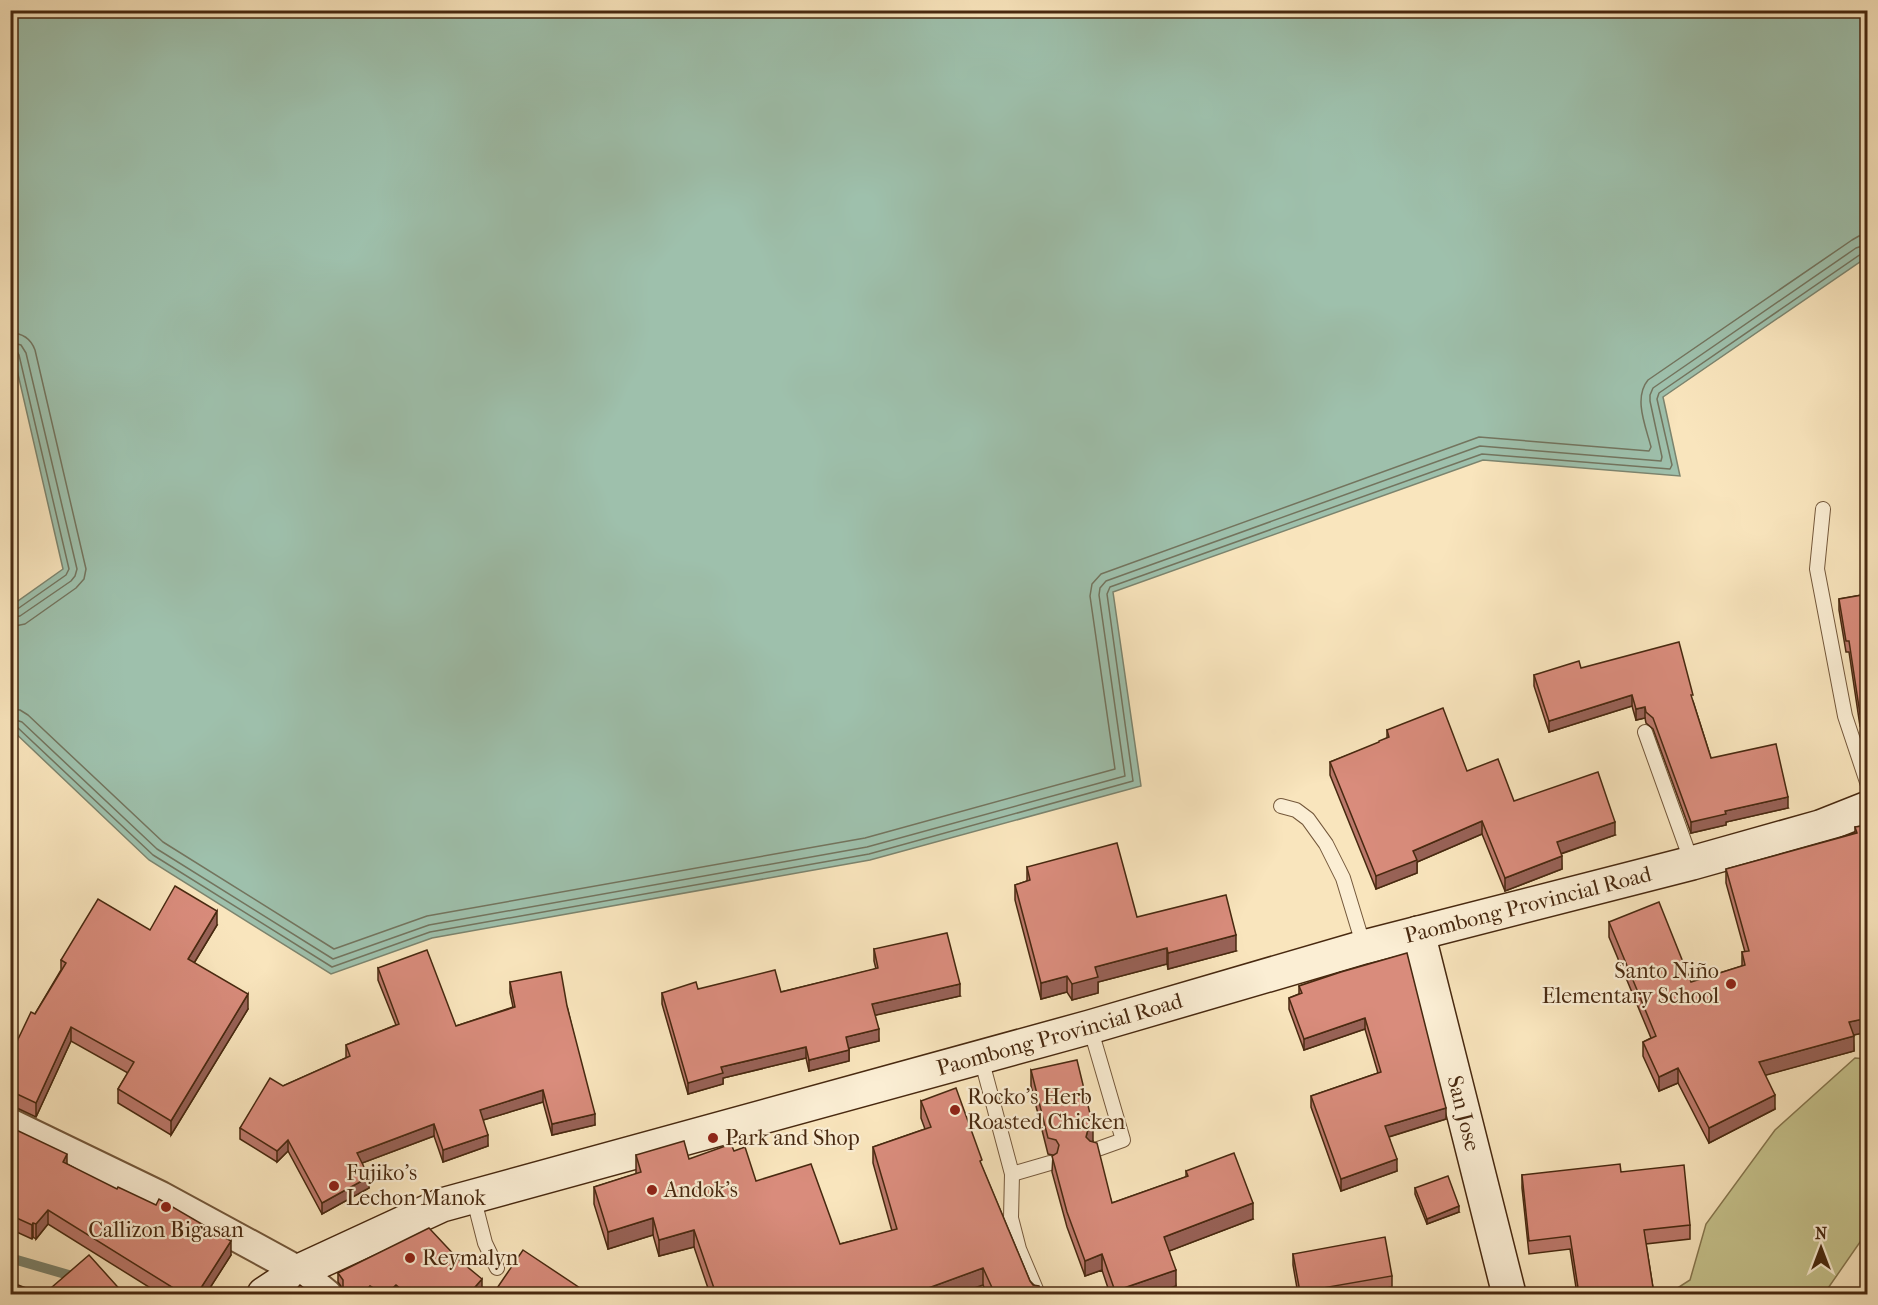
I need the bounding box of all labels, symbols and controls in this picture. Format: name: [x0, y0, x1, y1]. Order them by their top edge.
street label: Paombong Provincial Road: [1402, 861, 1655, 949]
place label: Santo Niño Elementary School: [1542, 958, 1719, 1009]
marker: Santo Niño Elementary School: [1724, 977, 1738, 991]
street label: Paombong Provincial Road: [934, 987, 1186, 1081]
street label: San Jose: [1441, 1073, 1486, 1154]
place label: Rocko's Herb Roasted Chicken: [967, 1084, 1126, 1135]
marker: Rocko's Herb Roasted Chicken: [948, 1103, 962, 1117]
place label: Park and Shop: [725, 1125, 860, 1151]
marker: Park and Shop: [706, 1131, 720, 1145]
place label: Fujiko's Lechon Manok: [346, 1160, 487, 1211]
place label: Andok's: [663, 1177, 738, 1203]
marker: Fujiko's Lechon Manok: [327, 1179, 341, 1193]
marker: Andok's: [645, 1183, 659, 1197]
marker: Callizon Bigasan: [159, 1200, 173, 1214]
place label: Callizon Bigasan: [88, 1217, 244, 1243]
north arrow: [1791, 1218, 1851, 1278]
text: N: [1815, 1224, 1828, 1243]
place label: Reymalyn: [422, 1245, 519, 1271]
marker: Reymalyn: [403, 1251, 417, 1265]

